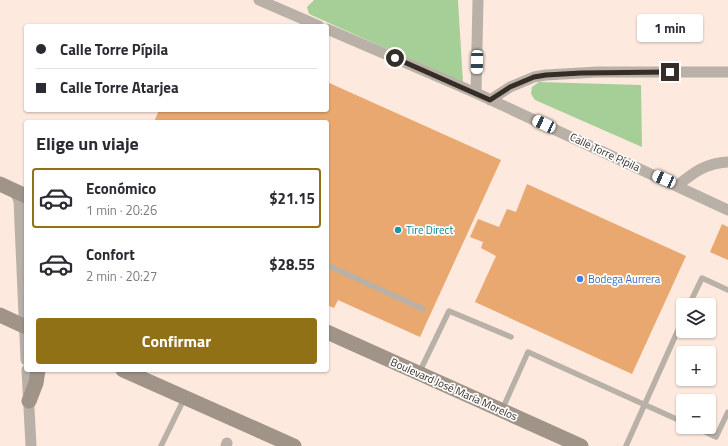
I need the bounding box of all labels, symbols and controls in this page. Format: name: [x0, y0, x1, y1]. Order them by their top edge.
callout: 1 min: [637, 14, 703, 42]
text: 1 min: [654, 18, 686, 38]
text: Calle Torre Pípila: [60, 38, 168, 61]
route start: [386, 49, 404, 67]
car: [471, 50, 483, 74]
route end: [661, 63, 679, 81]
text: Calle Torre Atarjea: [60, 76, 179, 99]
car: [531, 113, 557, 135]
street label: Calle Torre Pípila: [567, 129, 643, 175]
text: Elige un viaje: [36, 130, 139, 157]
car: [651, 169, 677, 189]
text: Económico: [86, 177, 156, 200]
icon: car: [38, 180, 74, 216]
text: $21.15: [269, 187, 315, 210]
text: 1 min · 20:26: [86, 200, 157, 220]
place label: Tire Direct: [406, 222, 453, 238]
marker: Tire Direct: [393, 225, 403, 235]
text: Confort: [86, 243, 135, 266]
icon: car: [38, 246, 74, 282]
text: $28.55: [269, 253, 315, 276]
text: 2 min · 20:27: [86, 266, 157, 286]
place label: Bodega Aurrera: [588, 271, 661, 287]
marker: Bodega Aurrera: [575, 274, 585, 284]
map controls: [676, 298, 716, 434]
button: layers: [676, 298, 716, 338]
button: Confirmar: [36, 318, 317, 364]
button: +: [676, 346, 716, 386]
street label: Boulevard José María Morelos: [388, 354, 520, 424]
button: −: [676, 394, 716, 434]

